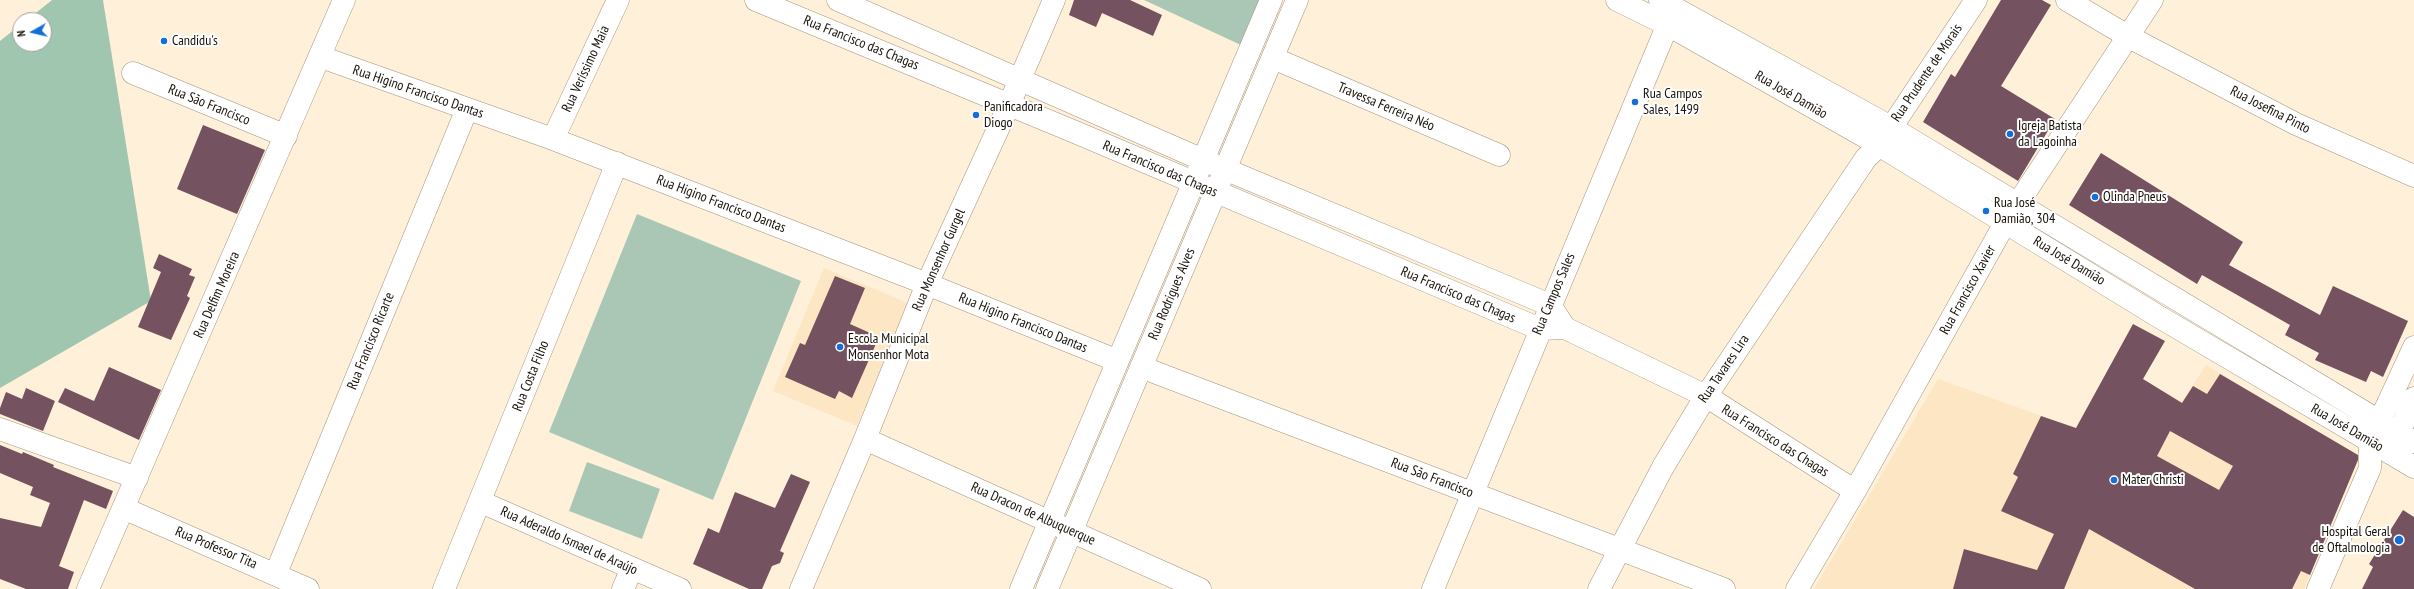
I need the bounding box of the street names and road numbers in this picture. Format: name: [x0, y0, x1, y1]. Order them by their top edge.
street label: Rua Francisco das Chagas: [801, 12, 921, 74]
street label: Rua Prudente de Morais: [1888, 21, 1966, 125]
street label: Rua Veríssimo Maia: [559, 23, 613, 115]
street label: Rua Higino Francisco Dantas: [350, 62, 486, 122]
street label: Rua José Damião: [1752, 67, 1830, 123]
street label: Travessa Ferreira Néo: [1335, 79, 1437, 135]
street label: Rua São Francisco: [166, 81, 252, 129]
street label: Rua Josefina Pinto: [2227, 83, 2313, 137]
street label: Rua Francisco das Chagas: [1100, 137, 1220, 201]
street label: Rua Higino Francisco Dantas: [654, 172, 788, 236]
street label: Rua Monsenhor Gurgel: [909, 206, 969, 314]
street label: Rua José Damião: [2030, 233, 2108, 289]
street label: Rua Francisco Xavier: [1937, 242, 1999, 338]
street label: Rua Rodrigues Alves: [1145, 246, 1199, 342]
street label: Rua Delfim Moreira: [190, 249, 244, 341]
street label: Rua Campos Sales: [1529, 250, 1579, 338]
street label: Rua Francisco das Chagas: [1398, 263, 1518, 327]
street label: Rua Higino Francisco Dantas: [956, 289, 1090, 357]
street label: Rua Francisco Ricarte: [344, 290, 398, 392]
street label: Rua Tavares Lira: [1695, 332, 1753, 406]
street label: Rua Costa Filho: [509, 338, 553, 414]
street label: Rua José Damião: [2308, 400, 2386, 456]
street label: Rua Francisco das Chagas: [1718, 401, 1832, 481]
street label: Rua São Francisco: [1388, 455, 1476, 501]
street label: Rua Dracon de Albuquerque: [968, 479, 1098, 549]
street label: Rua Aderaldo Ismael de Araújo: [498, 503, 640, 579]
street label: Rua Professor Tita: [173, 523, 259, 573]

